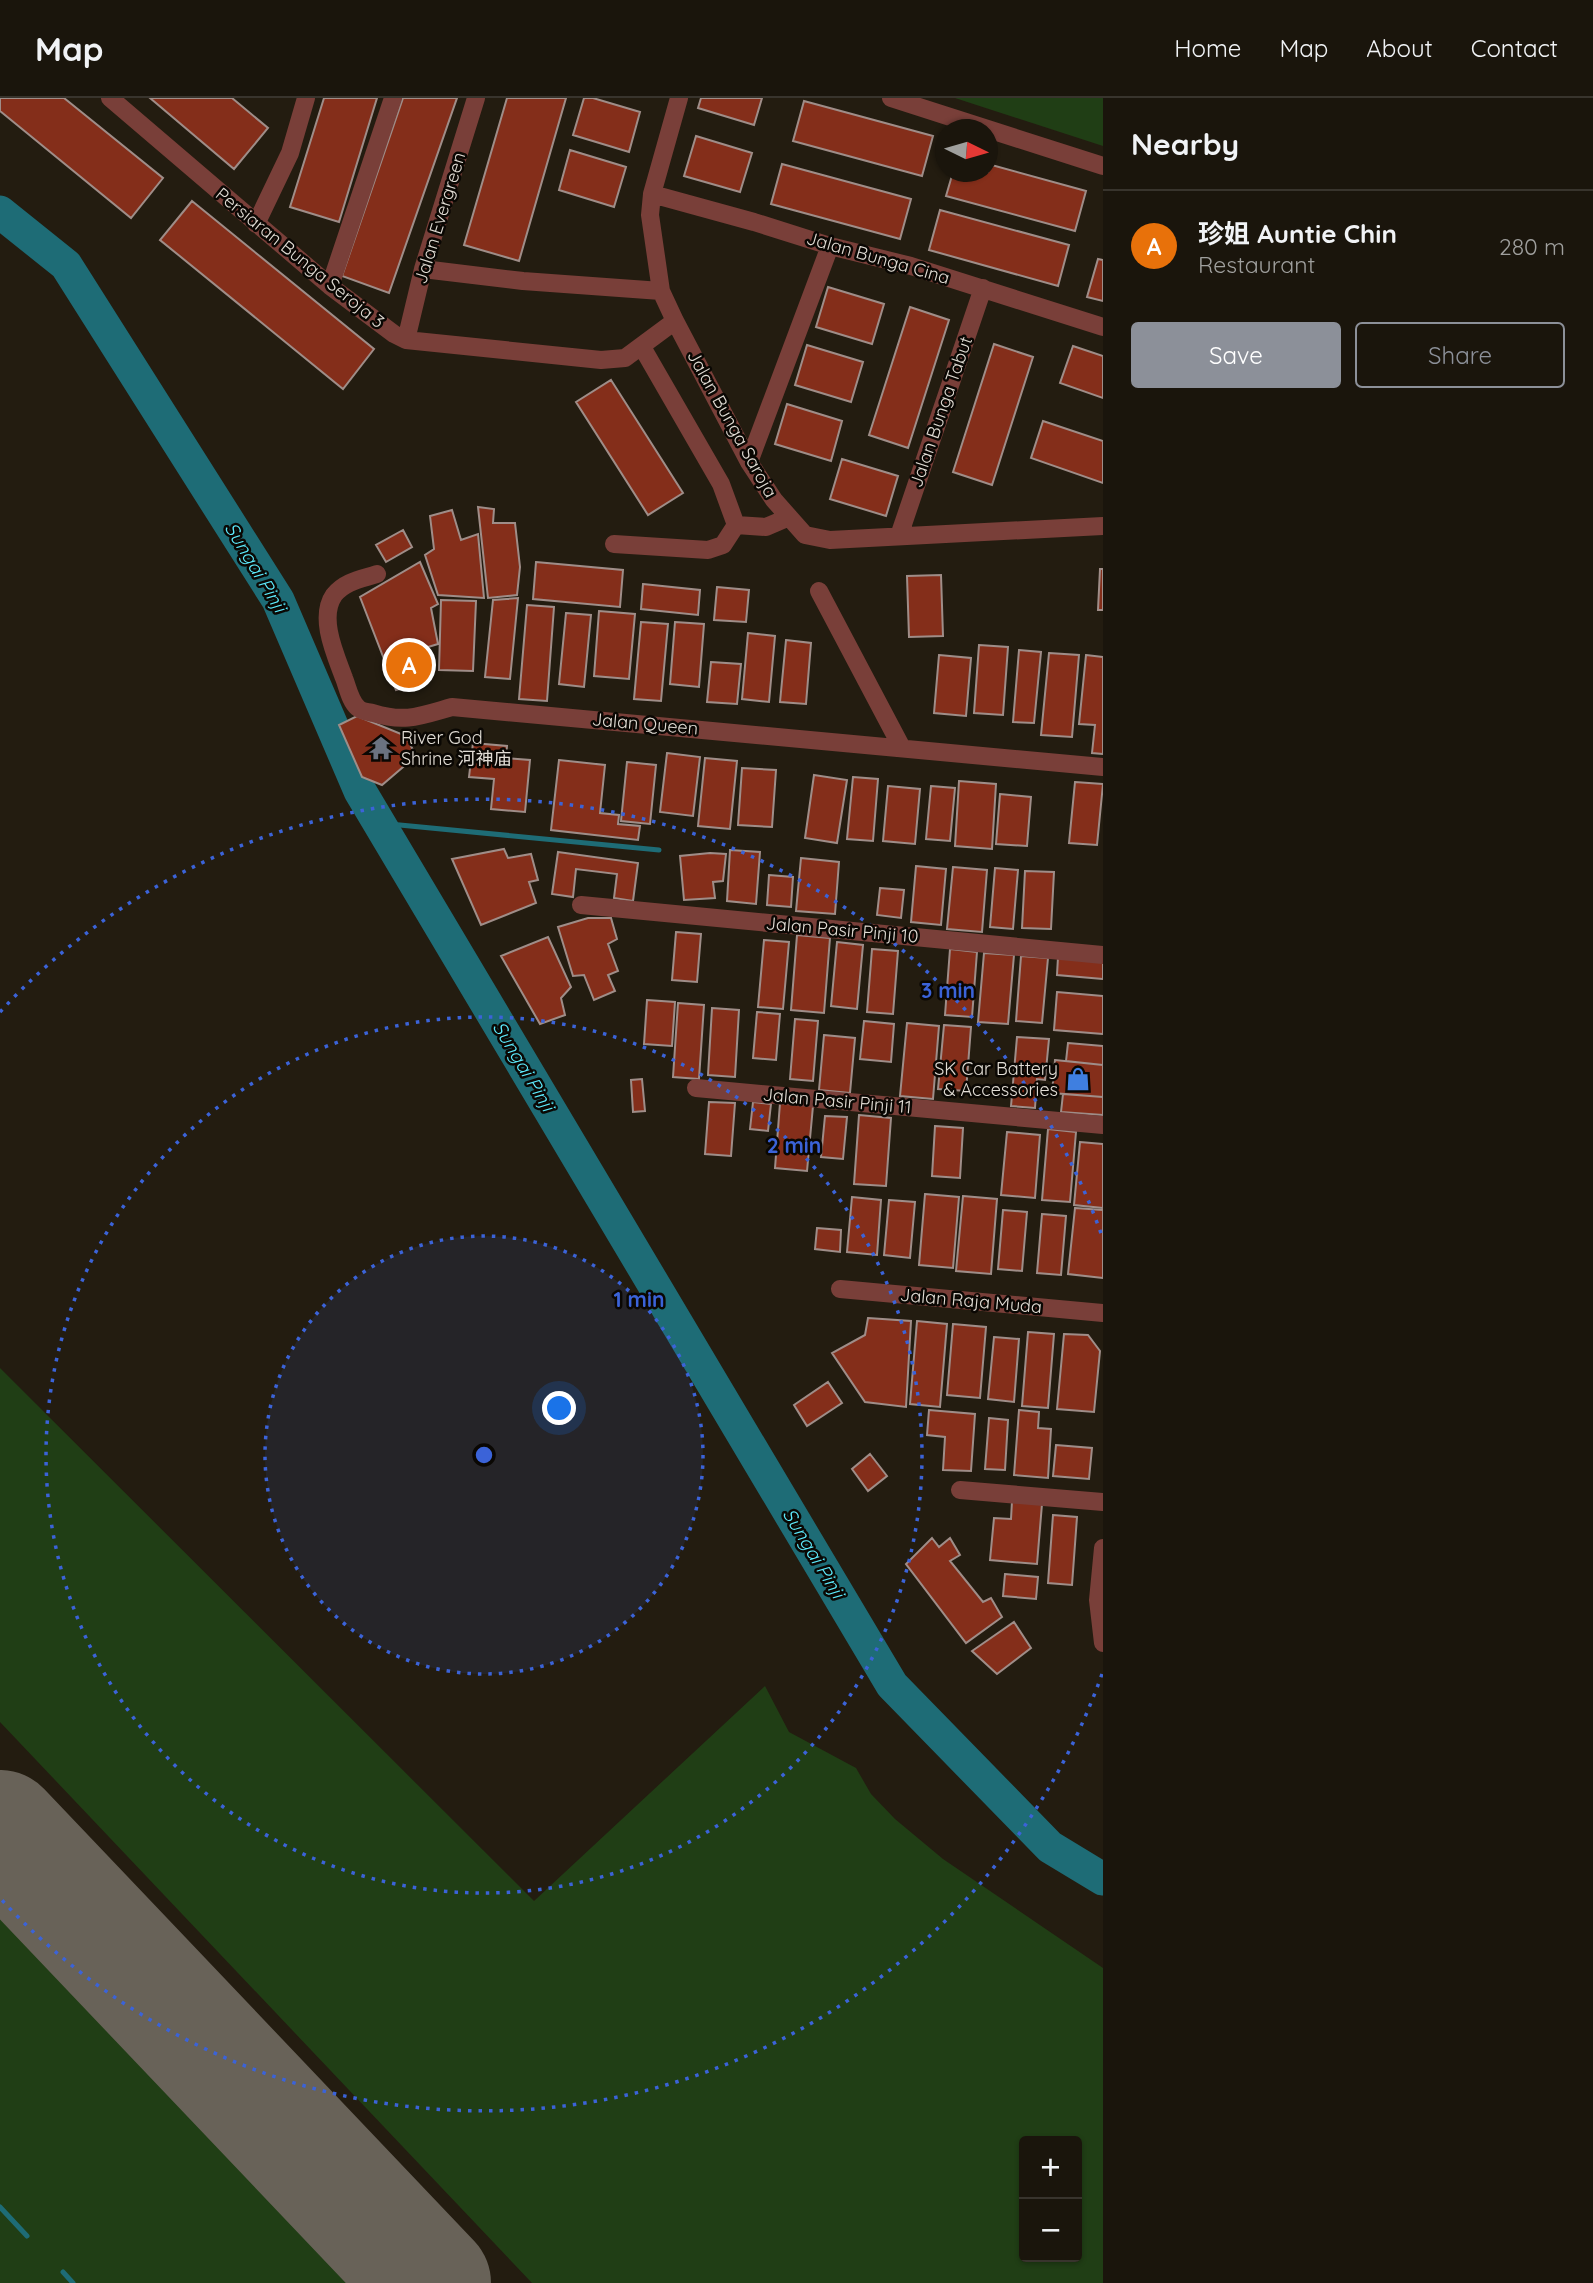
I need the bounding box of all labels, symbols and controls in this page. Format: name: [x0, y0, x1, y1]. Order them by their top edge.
text: Map: [35, 28, 103, 69]
text: Home: [1174, 33, 1241, 63]
text: Map: [1279, 33, 1328, 63]
text: About: [1366, 33, 1433, 63]
text: Contact: [1471, 33, 1558, 63]
north arrow: [935, 119, 998, 182]
text: Nearby: [1131, 125, 1239, 163]
street label: Jalan Evergreen: [409, 149, 470, 286]
street label: Persiaran Bunga Seroja 3: [211, 182, 390, 333]
text: 珍姐 Auntie Chin: [1198, 217, 1397, 250]
street label: Jalan Bunga Cina: [804, 226, 952, 289]
text: A: [1147, 232, 1161, 261]
text: 280 m: [1499, 232, 1565, 261]
text: Restaurant: [1198, 250, 1315, 279]
button: Save: [1131, 322, 1341, 388]
button: Share: [1355, 322, 1565, 388]
street label: Jalan Bunga Tabut: [904, 333, 977, 490]
street label: Jalan Bunga Saroja: [682, 346, 783, 502]
water label: Sungai Pinji: [220, 518, 293, 618]
pin: A: [386, 639, 432, 691]
street label: Jalan Queen: [591, 707, 699, 740]
place label: River God Shrine 河神庙: [401, 726, 512, 770]
temple icon: River God Shrine 河神庙: [367, 734, 395, 762]
street label: Jalan Pasir Pinji 10: [765, 911, 919, 948]
text: 3 min: [921, 977, 975, 1003]
water label: Sungai Pinji: [488, 1017, 561, 1117]
place label: SK Car Battery & Accessories: [934, 1057, 1058, 1101]
shop icon: SK Car Battery & Accessories: [1064, 1065, 1092, 1093]
street label: Jalan Pasir Pinji 11: [762, 1083, 912, 1118]
text: 2 min: [767, 1132, 821, 1158]
street label: Jalan Raja Muda: [899, 1283, 1043, 1318]
text: 1 min: [614, 1286, 664, 1312]
your location: [542, 1391, 576, 1425]
centre of rings: [472, 1443, 496, 1467]
water label: Sungai Pinji: [778, 1504, 851, 1604]
map controls: [1019, 2136, 1082, 2262]
button: +: [1019, 2136, 1082, 2199]
button: −: [1019, 2199, 1082, 2262]

